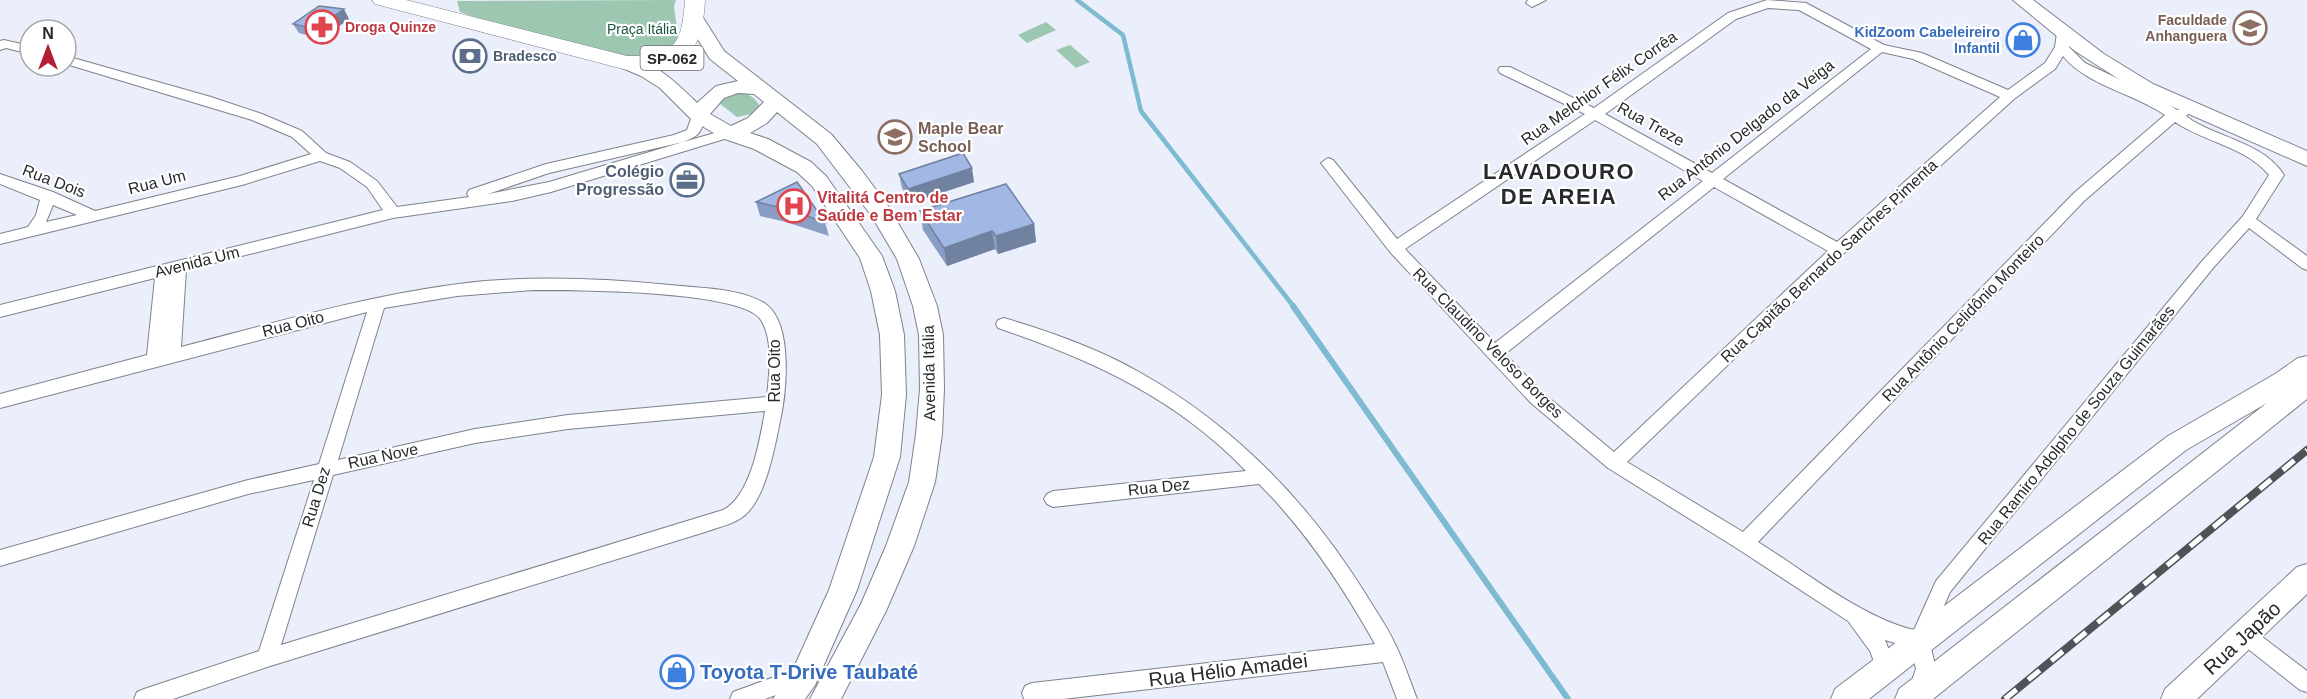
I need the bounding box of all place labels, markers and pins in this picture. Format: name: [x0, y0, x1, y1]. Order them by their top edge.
pharmacy icon: Droga Quinze: [304, 9, 340, 45]
school or university icon: Faculdade Anhanguera: [2232, 10, 2268, 46]
place label: Faculdade Anhanguera: [2145, 12, 2227, 44]
place label: Droga Quinze: [345, 19, 436, 35]
shop icon: KidZoom Cabeleireiro Infantil: [2005, 22, 2041, 58]
place label: KidZoom Cabeleireiro Infantil: [1855, 24, 2000, 56]
bank icon: Bradesco: [452, 38, 488, 74]
place label: Bradesco: [493, 48, 557, 64]
school or university icon: Maple Bear School: [877, 119, 913, 155]
place label: Maple Bear School: [918, 120, 1003, 155]
office icon: Colégio Progressão: [669, 162, 705, 198]
place label: Colégio Progressão: [576, 163, 664, 198]
hospital icon: Vitalitá Centro de Saúde e Bem Estar: [776, 188, 812, 224]
place label: Vitalitá Centro de Saúde e Bem Estar: [817, 189, 962, 224]
shop icon: Toyota T-Drive Taubaté: [659, 654, 695, 690]
place label: Toyota T-Drive Taubaté: [700, 661, 918, 683]

